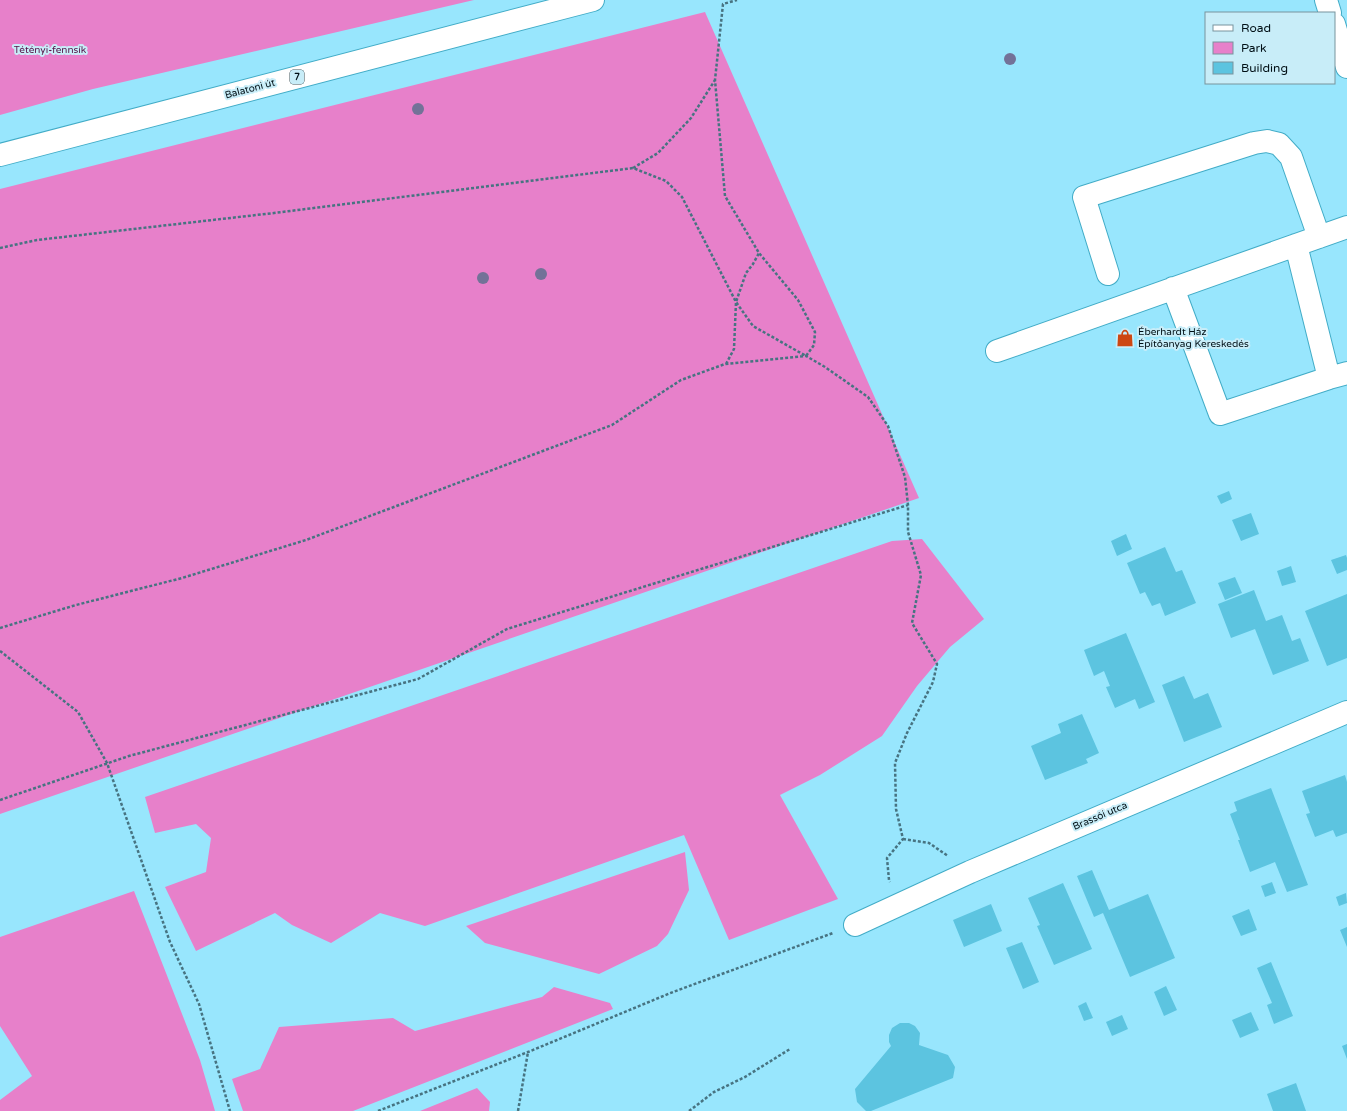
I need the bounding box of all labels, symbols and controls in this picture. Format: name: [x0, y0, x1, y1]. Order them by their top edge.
legend: [1205, 12, 1335, 84]
text: Road: [1241, 21, 1271, 35]
text: Park: [1241, 41, 1267, 55]
park label: Tétényi-fennsík: [14, 44, 87, 56]
text: Building: [1241, 61, 1288, 75]
road number: 7: [290, 70, 304, 84]
street label: Balatoni út: [224, 76, 277, 101]
place label: Éberhardt Ház Építőanyag Kereskedés: [1138, 326, 1249, 350]
shop icon: Éberhardt Ház Építőanyag Kereskedés: [1115, 328, 1135, 348]
street label: Brassói utca: [1071, 799, 1129, 833]

